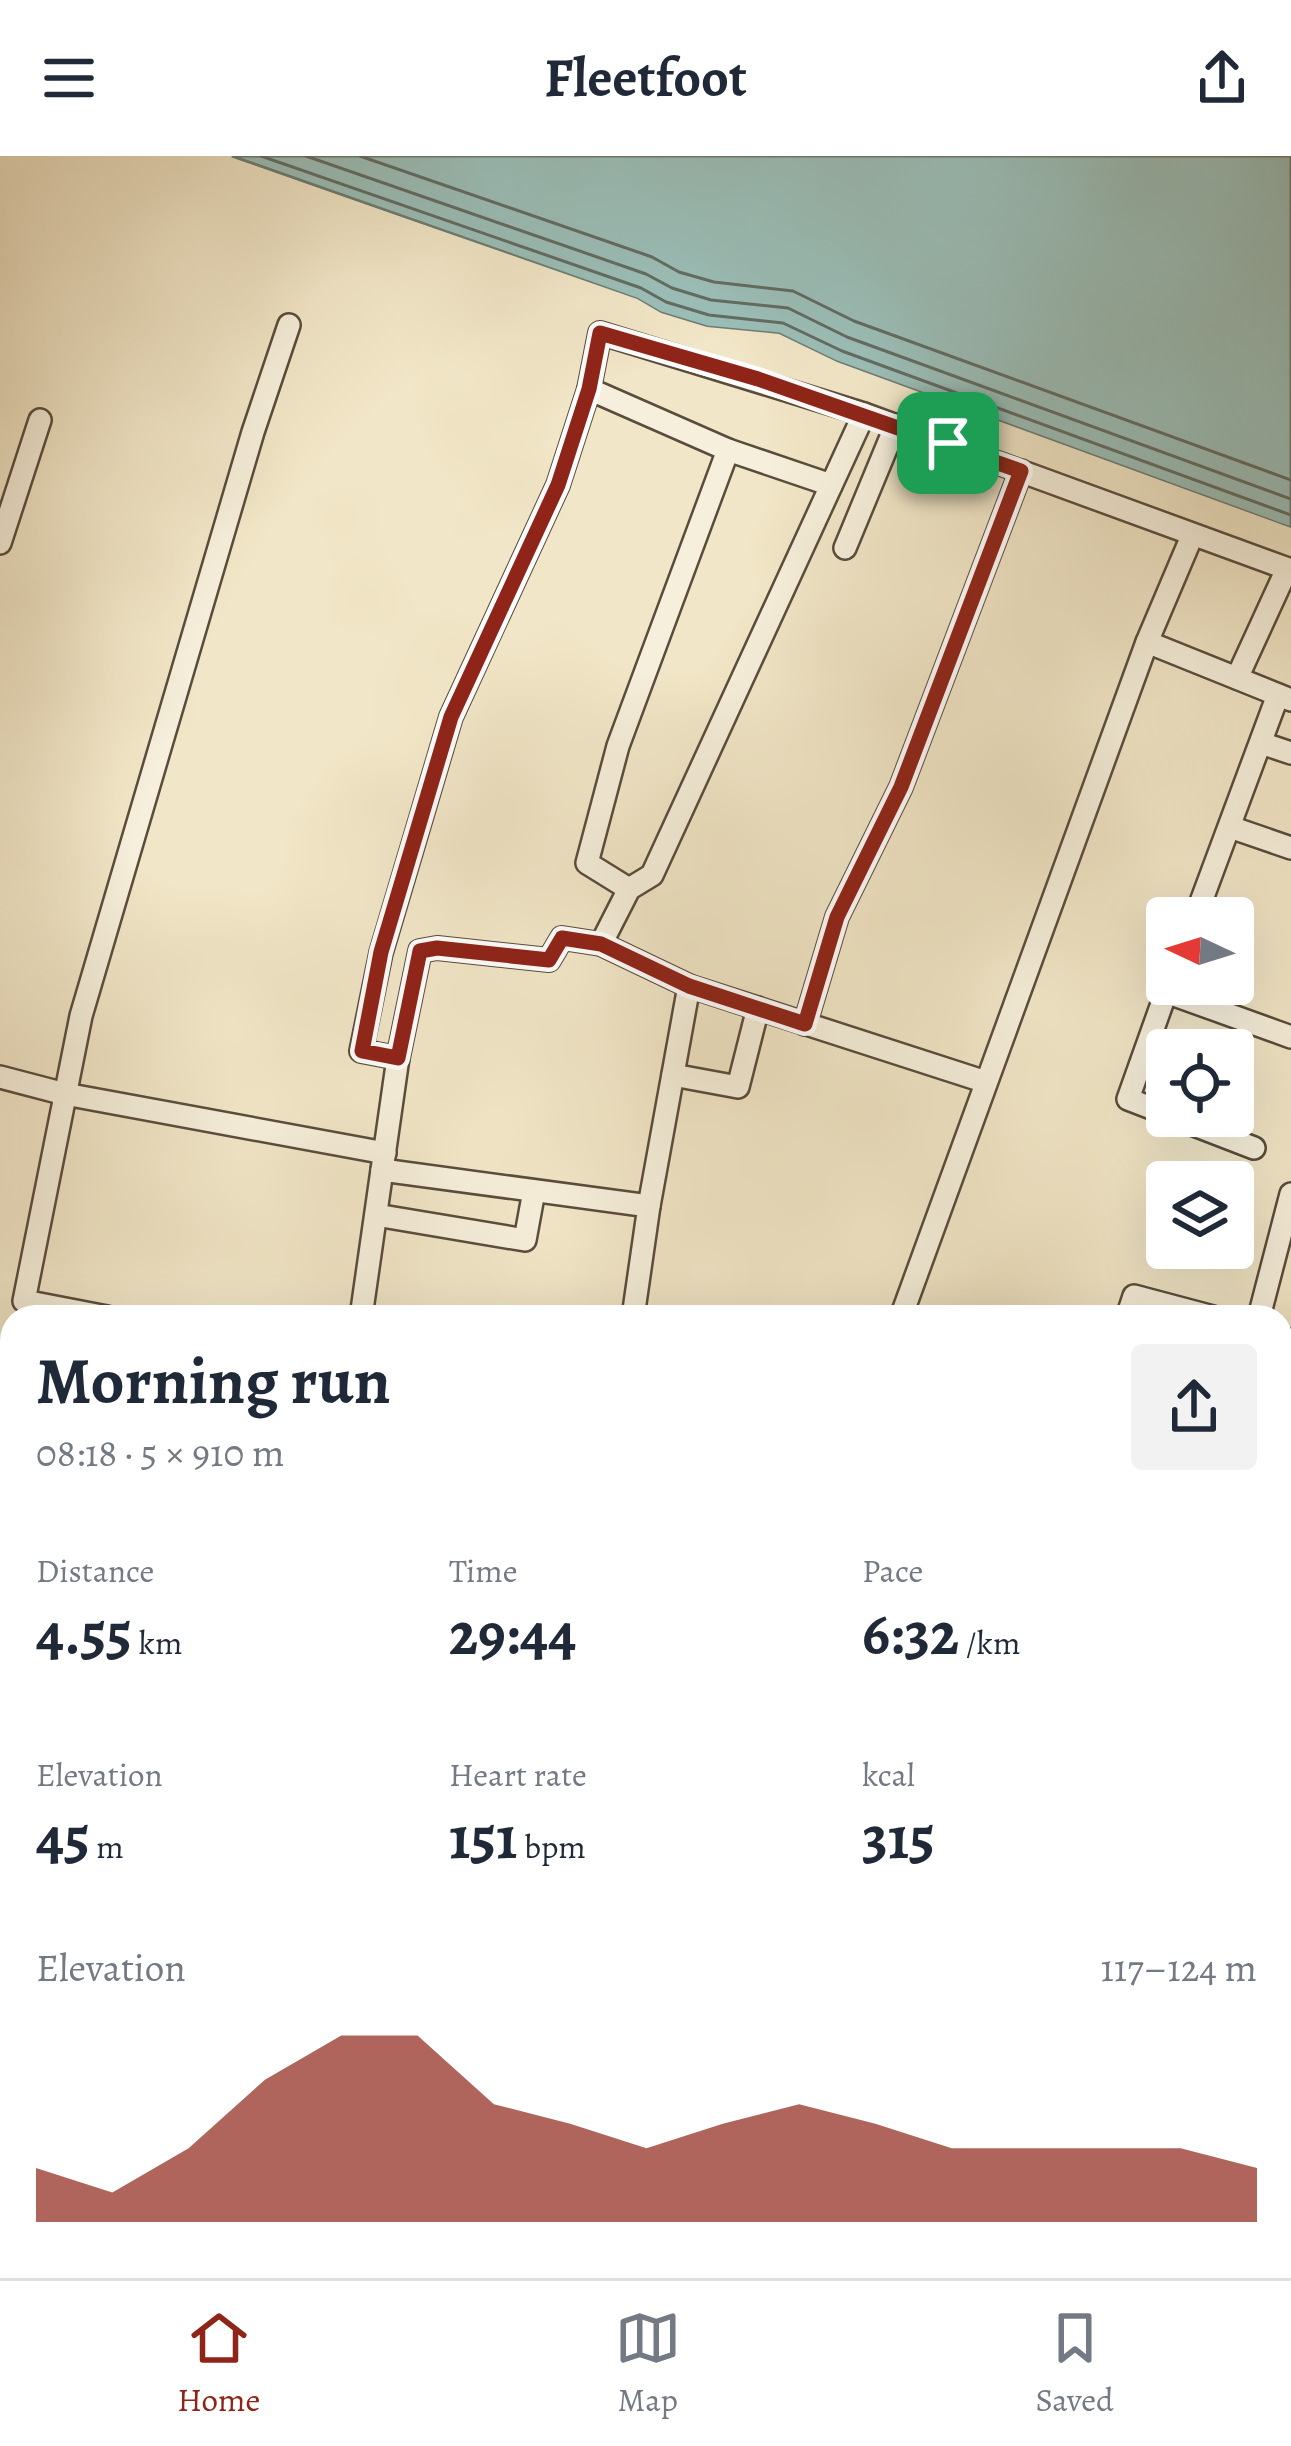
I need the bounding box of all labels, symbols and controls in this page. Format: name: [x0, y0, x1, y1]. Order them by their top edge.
text: Fleetfoot: [544, 41, 747, 115]
icon: menu: [36, 45, 102, 111]
icon: share: [1189, 45, 1255, 111]
pin: [897, 392, 999, 494]
icon: arrive: [915, 410, 981, 476]
north arrow: [1146, 897, 1254, 1005]
map controls: [1146, 897, 1254, 1269]
button: locate: [1146, 1029, 1254, 1137]
button: layers: [1146, 1161, 1254, 1269]
text: Morning run: [36, 1336, 391, 1426]
button: share: [1131, 1344, 1257, 1470]
text: 08:18 · 5 × 910 m: [36, 1426, 284, 1479]
text: Distance: [36, 1548, 154, 1593]
text: Time: [449, 1548, 518, 1593]
text: Pace: [862, 1548, 923, 1593]
text: 4.55: [36, 1593, 132, 1675]
text: 29:44: [449, 1593, 576, 1675]
text: 6:32: [862, 1593, 959, 1675]
text: km: [132, 1620, 182, 1665]
text: /km: [959, 1620, 1020, 1665]
text: Elevation: [36, 1752, 163, 1797]
text: Heart rate: [449, 1752, 587, 1797]
text: kcal: [862, 1752, 915, 1797]
text: 45: [36, 1797, 90, 1879]
text: 151: [449, 1797, 518, 1879]
text: 315: [862, 1797, 935, 1879]
text: m: [90, 1824, 124, 1869]
text: bpm: [518, 1824, 586, 1869]
text: Elevation: [36, 1941, 186, 1994]
text: 117–124 m: [1101, 1941, 1257, 1994]
tab: Home: [177, 2305, 260, 2422]
tab: Map: [615, 2305, 681, 2422]
tab: Saved: [1035, 2305, 1114, 2422]

